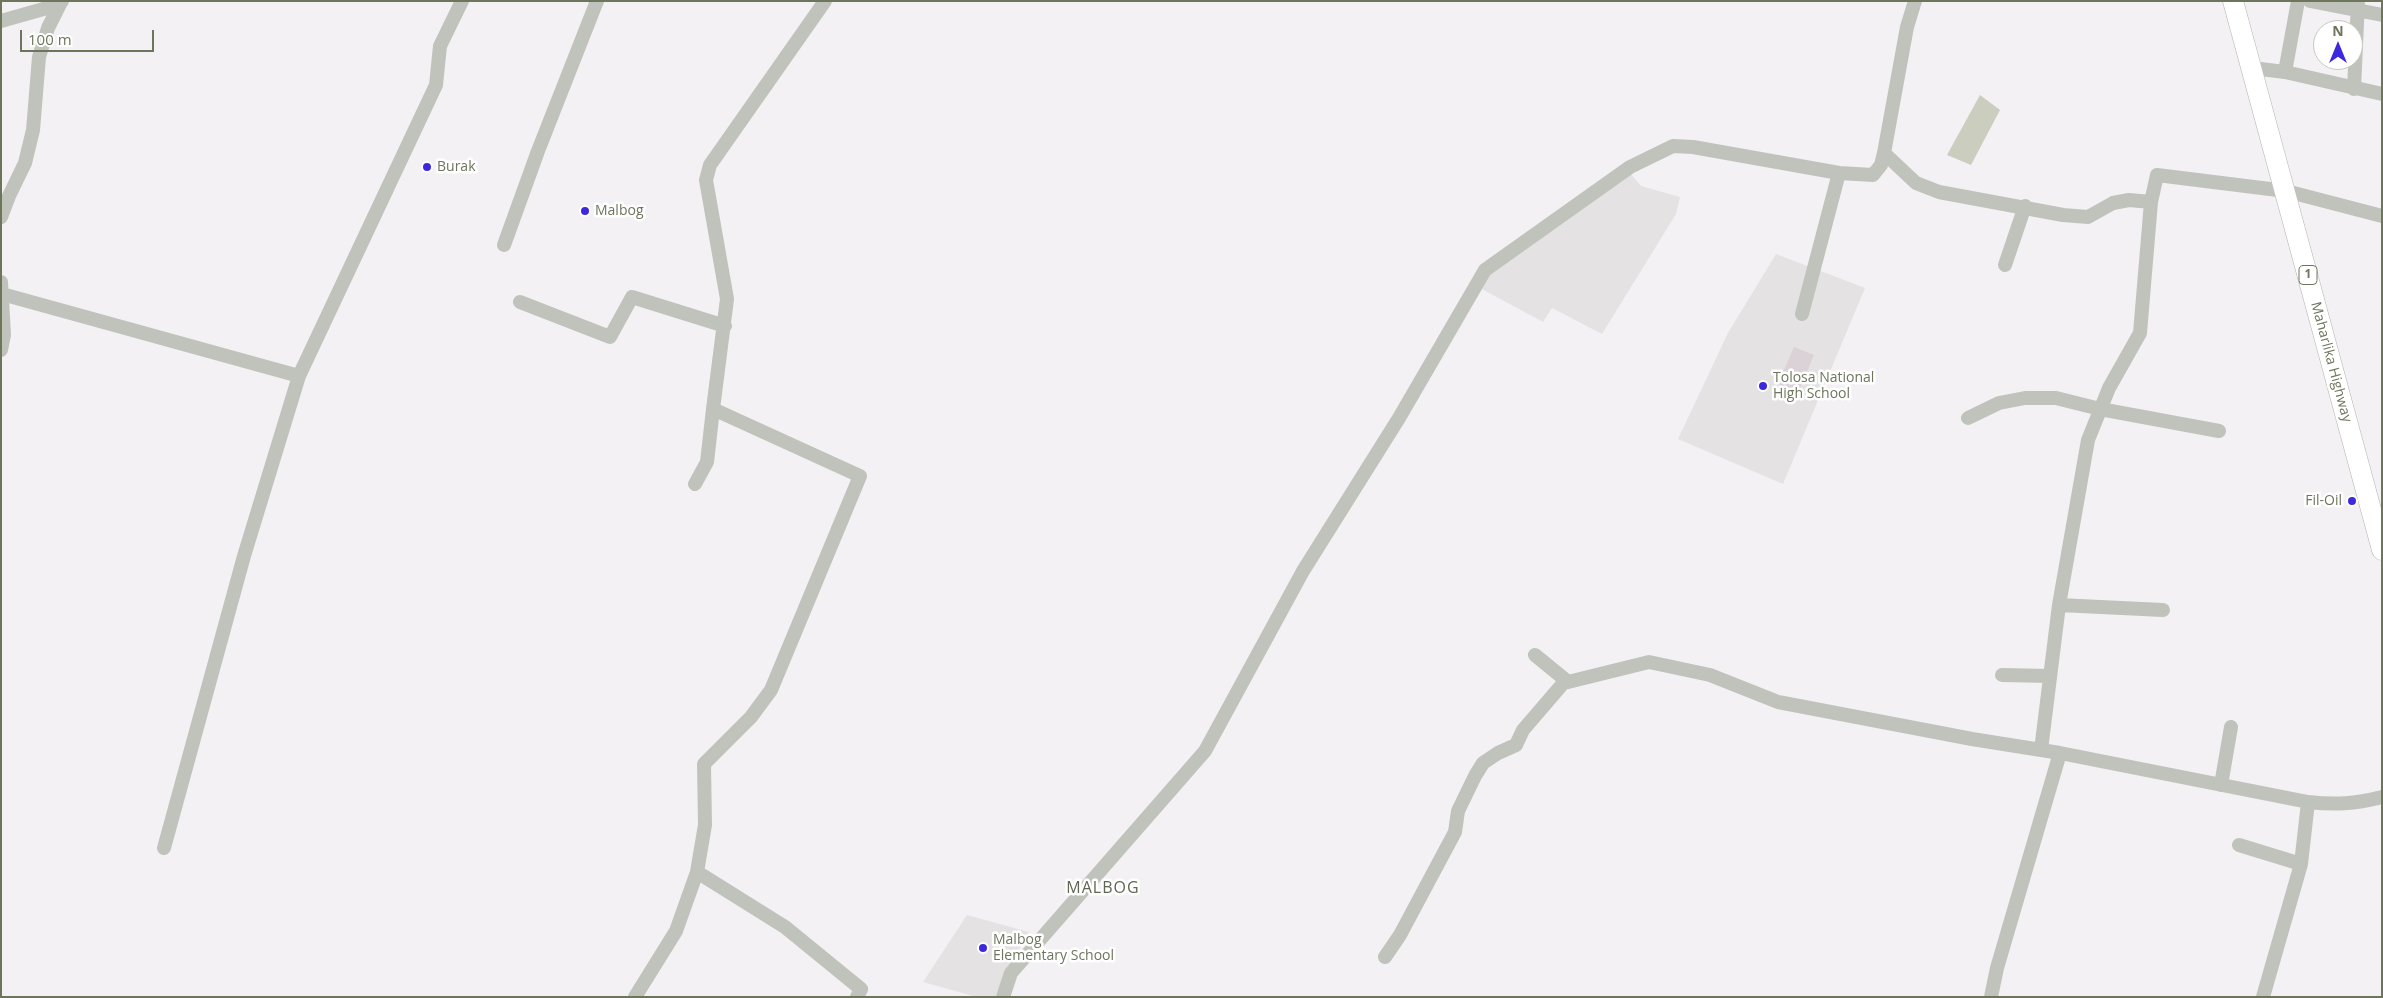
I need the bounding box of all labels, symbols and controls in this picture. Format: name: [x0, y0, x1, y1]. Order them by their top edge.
scale bar: [22, 20, 156, 52]
north arrow: [2313, 20, 2363, 70]
text: N: [2332, 21, 2344, 40]
text: 100 m: [28, 29, 72, 49]
place label: Burak: [437, 159, 475, 175]
marker: Burak: [421, 161, 433, 173]
place label: Malbog: [595, 203, 643, 219]
marker: Malbog: [579, 205, 591, 217]
road number: 1: [2299, 266, 2317, 284]
street label: Maharlika Highway: [2307, 300, 2355, 424]
place label: Tolosa National High School: [1773, 370, 1874, 402]
marker: Tolosa National High School: [1757, 380, 1769, 392]
place label: Fil-Oil: [2305, 493, 2342, 509]
marker: Fil-Oil: [2346, 495, 2358, 507]
district label: MALBOG: [1066, 878, 1140, 898]
place label: Malbog Elementary School: [993, 932, 1114, 964]
marker: Malbog Elementary School: [977, 942, 989, 954]

